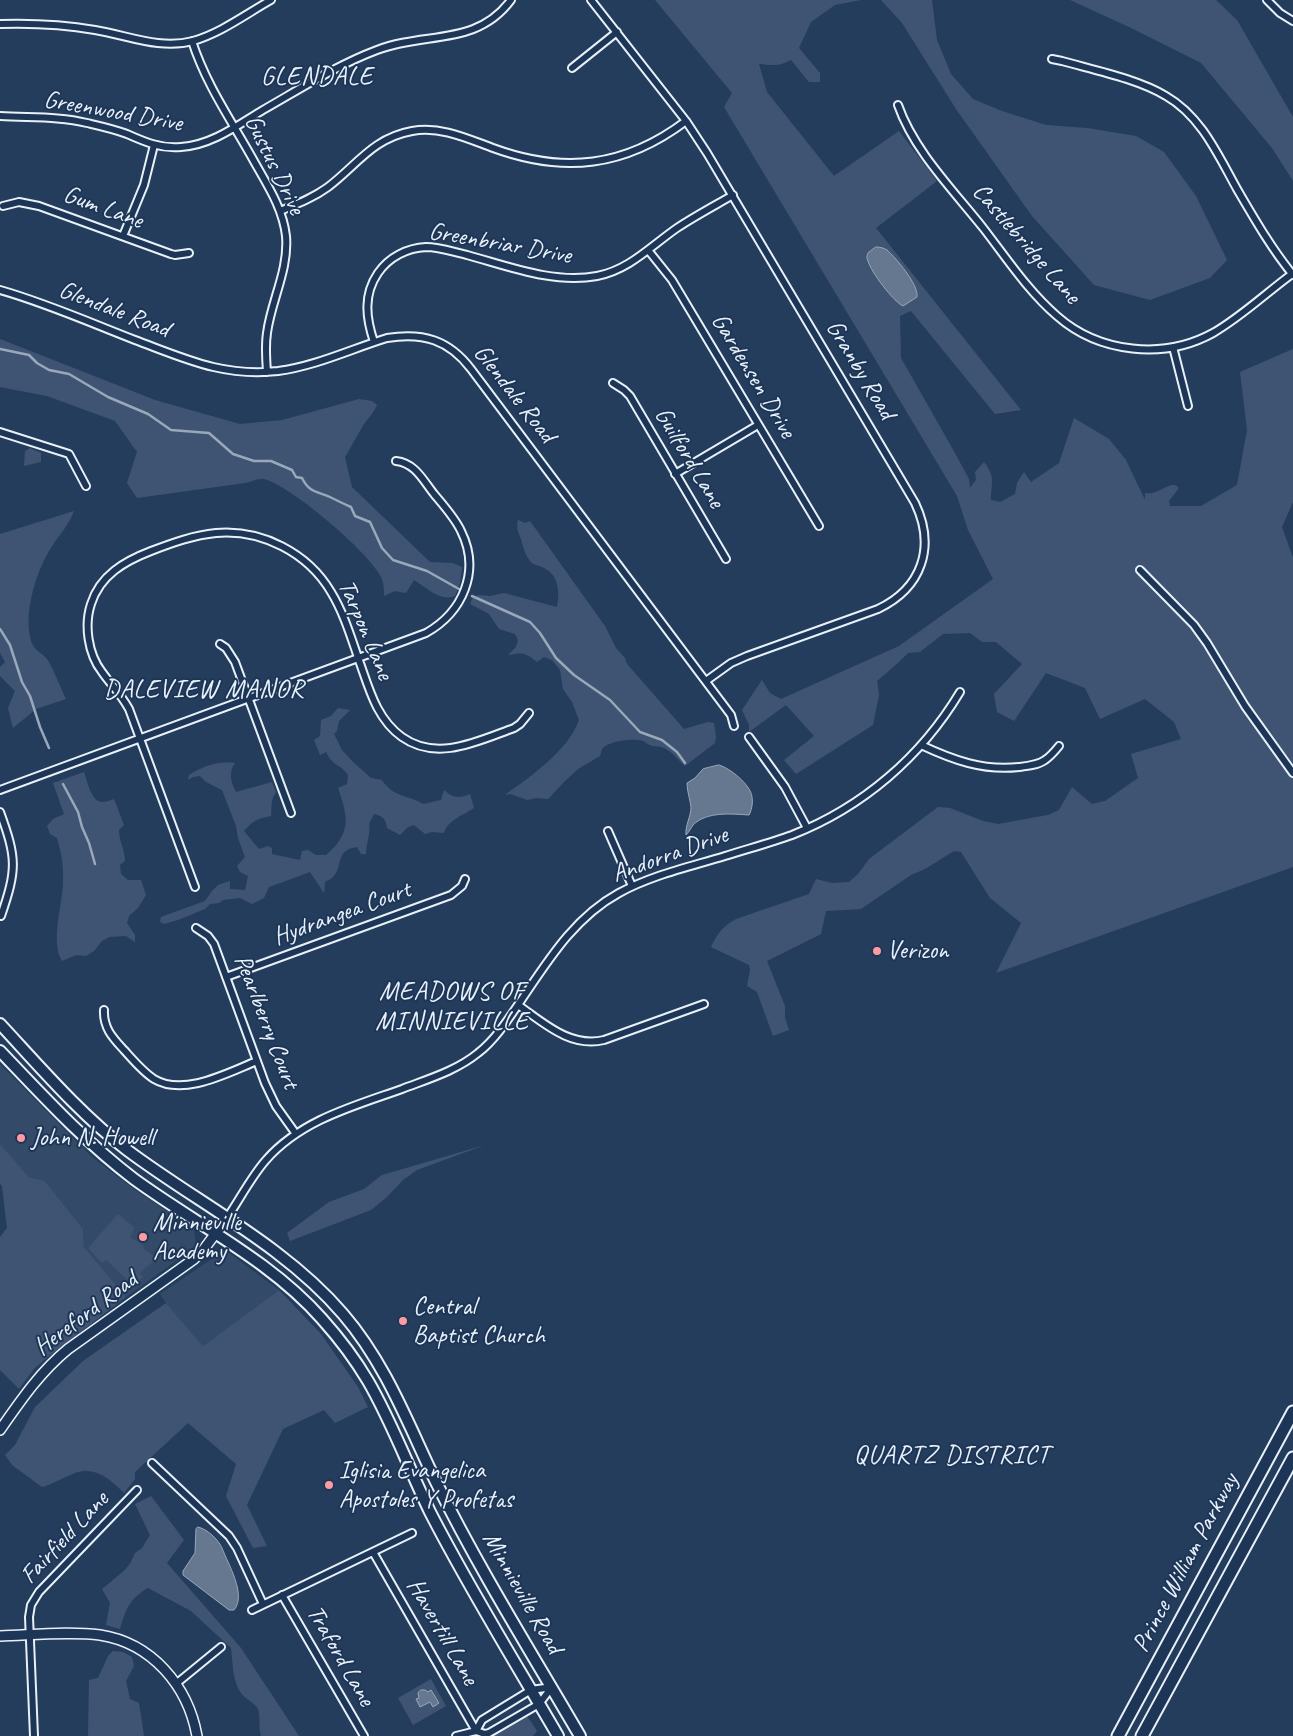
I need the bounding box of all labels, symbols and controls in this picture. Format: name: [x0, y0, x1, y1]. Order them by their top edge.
district label: GLENDALE: [260, 61, 374, 93]
street label: Greenwood Drive: [41, 85, 185, 139]
street label: Gustus Drive: [237, 110, 311, 220]
street label: Castlebridge Lane: [965, 177, 1087, 311]
street label: Gum Lane: [59, 180, 147, 236]
street label: Greenbriar Drive: [426, 217, 574, 271]
street label: Glendale Road: [54, 275, 174, 345]
street label: Gardensen Drive: [704, 308, 802, 444]
street label: Granby Road: [819, 315, 901, 425]
street label: Glendale Road: [466, 339, 562, 449]
street label: Guilford Lane: [647, 402, 731, 514]
street label: Tarpon Lane: [331, 576, 399, 684]
district label: DALEVIEW MANOR: [103, 674, 305, 706]
street label: Andorra Drive: [608, 820, 732, 890]
street label: Hydrangea Court: [269, 875, 415, 953]
place label: Verizon: [887, 936, 948, 966]
marker: Verizon: [871, 945, 883, 957]
street label: Pearlberry Court: [227, 951, 305, 1093]
district label: MEADOWS OF MINNIEVILLE: [375, 976, 529, 1038]
place label: John N. Howell: [31, 1123, 154, 1153]
marker: John N. Howell: [15, 1132, 27, 1144]
place label: Minnieville Academy: [153, 1208, 241, 1267]
marker: Minnieville Academy: [137, 1231, 149, 1243]
street label: Hereford Road: [28, 1265, 144, 1363]
place label: Central Baptist Church: [413, 1292, 545, 1351]
marker: Central Baptist Church: [397, 1315, 409, 1327]
district label: QUARTZ DISTRICT: [853, 1440, 1051, 1472]
place label: Iglisia Evangelica Apostoles Y Profetas: [339, 1456, 513, 1515]
street label: Prince William Parkway: [1126, 1468, 1246, 1658]
marker: Iglisia Evangelica Apostoles Y Profetas: [323, 1479, 335, 1491]
street label: Fairfield Lane: [15, 1485, 115, 1591]
street label: Minnieville Road: [475, 1527, 569, 1659]
street label: Havertill Lane: [399, 1573, 485, 1691]
street label: Traford Lane: [299, 1600, 381, 1712]

